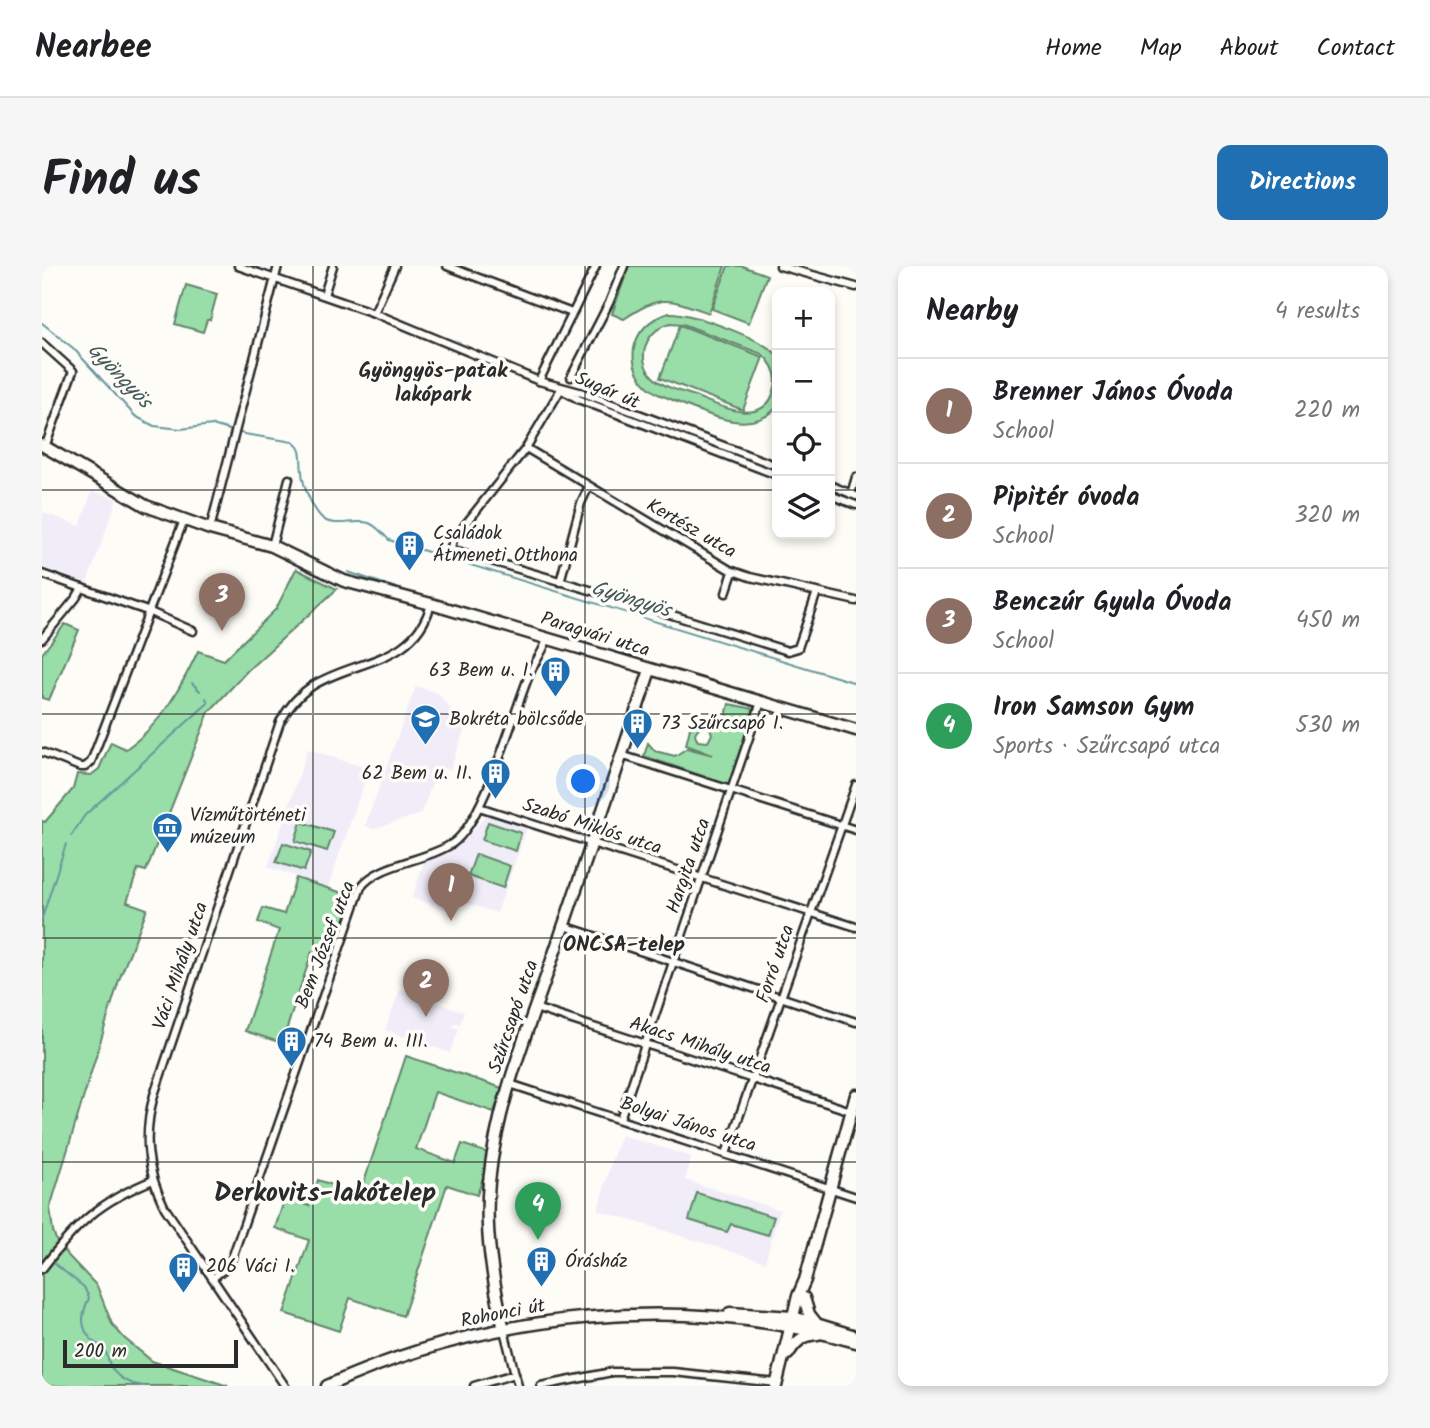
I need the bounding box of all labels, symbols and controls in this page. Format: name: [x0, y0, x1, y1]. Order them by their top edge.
text: Nearbee: [35, 22, 152, 75]
text: Home: [1045, 29, 1102, 68]
text: Map: [1140, 29, 1182, 68]
text: About: [1220, 29, 1278, 68]
text: Contact: [1316, 29, 1395, 68]
text: Find us: [42, 143, 200, 221]
button: Directions: [1217, 145, 1388, 220]
map controls: [772, 287, 835, 539]
button: +: [772, 287, 835, 350]
text: Nearby: [926, 288, 1018, 336]
text: 4 results: [1275, 294, 1360, 330]
water label: Gyöngyös: [79, 335, 161, 418]
button: −: [772, 350, 835, 413]
district label: Gyöngyös-patak lakópark: [359, 355, 508, 412]
street label: Sugár út: [570, 364, 645, 418]
text: Brenner János Óvoda: [993, 372, 1233, 414]
text: 1: [946, 393, 952, 429]
text: 220 m: [1294, 393, 1360, 429]
button: locate: [772, 413, 835, 476]
text: School: [993, 414, 1054, 450]
button: layers: [772, 476, 835, 539]
text: Pipitér óvoda: [993, 477, 1140, 519]
street label: Kertész utca: [640, 491, 742, 567]
text: 2: [942, 498, 956, 534]
text: 320 m: [1294, 498, 1360, 534]
place label: Családok Átmeneti Otthona: [433, 519, 578, 571]
text: School: [993, 519, 1054, 555]
building icon: Családok Átmeneti Otthona: [393, 528, 427, 572]
water label: Gyöngyös: [587, 572, 677, 628]
pin: 3: [199, 573, 245, 631]
text: Benczúr Gyula Óvoda: [993, 582, 1231, 624]
text: 3: [943, 603, 955, 639]
text: 450 m: [1296, 603, 1360, 639]
street label: Paragvári utca: [537, 604, 653, 666]
text: School: [993, 624, 1054, 660]
building icon: 63 Bem u. I.: [539, 654, 573, 698]
place label: 63 Bem u. I.: [429, 656, 533, 686]
text: Iron Samson Gym: [993, 687, 1194, 729]
school or university icon: Bokréta bölcsőde: [409, 703, 443, 747]
place label: Bokréta bölcsőde: [449, 705, 584, 735]
building icon: 73 Szűrcsapó I.: [621, 707, 655, 751]
text: 4: [943, 708, 955, 744]
text: 530 m: [1295, 708, 1360, 744]
place label: 73 Szűrcsapó I.: [661, 709, 783, 739]
text: Sports · Szűrcsapó utca: [993, 729, 1220, 765]
building icon: 62 Bem u. II.: [478, 757, 512, 801]
place label: 62 Bem u. II.: [362, 759, 472, 789]
your location: [566, 764, 600, 798]
street label: Szabó Miklós utca: [519, 790, 665, 864]
place label: Vízműtörténeti múzeum: [190, 801, 307, 853]
museum icon: Vízműtörténeti múzeum: [150, 810, 184, 854]
street label: Hargita utca: [659, 814, 719, 918]
pin: 1: [428, 863, 474, 921]
street label: Bem József utca: [288, 877, 364, 1013]
street label: Váci Mihály utca: [145, 898, 217, 1034]
street label: Forró utca: [749, 921, 803, 1007]
district label: ONCSA-telep: [563, 929, 685, 962]
street label: Szűrcsapó utca: [481, 956, 547, 1078]
pin: 2: [403, 959, 449, 1017]
street label: Akacs Mihály utca: [625, 1009, 775, 1083]
building icon: 74 Bem u. III.: [274, 1025, 308, 1069]
place label: 74 Bem u. III.: [314, 1027, 428, 1057]
street label: Bolyai János utca: [616, 1089, 760, 1161]
district label: Derkovits-lakótelep: [214, 1173, 436, 1215]
pin: 4: [515, 1182, 561, 1240]
building icon: Órásház: [525, 1245, 559, 1289]
place label: Órásház: [565, 1247, 628, 1277]
building icon: 206 Váci I.: [166, 1250, 200, 1294]
place label: 206 Váci I.: [206, 1252, 295, 1282]
street label: Rohonci út: [458, 1291, 549, 1337]
scale bar: [63, 1337, 238, 1369]
text: 200 m: [74, 1337, 127, 1367]

